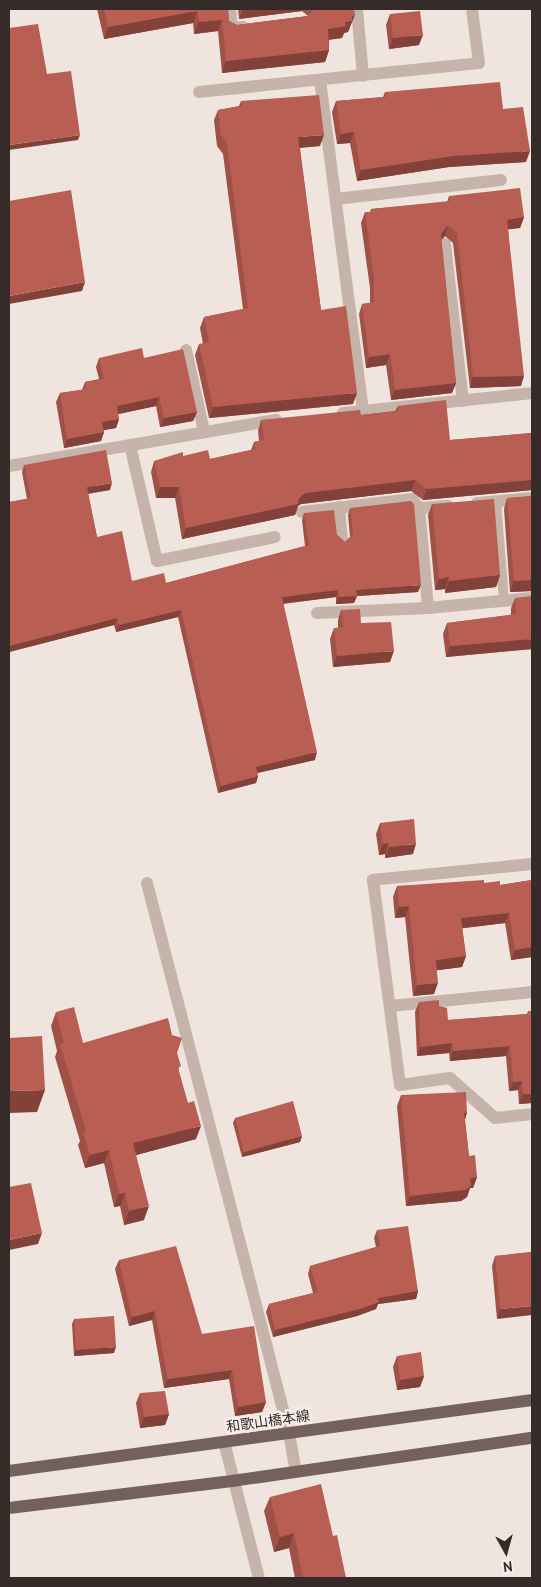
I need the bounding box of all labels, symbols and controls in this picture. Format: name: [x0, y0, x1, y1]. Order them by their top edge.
street label: 和歌山橋本線: [225, 1407, 311, 1435]
north arrow: [481, 1527, 531, 1577]
text: N: [502, 1557, 513, 1576]

